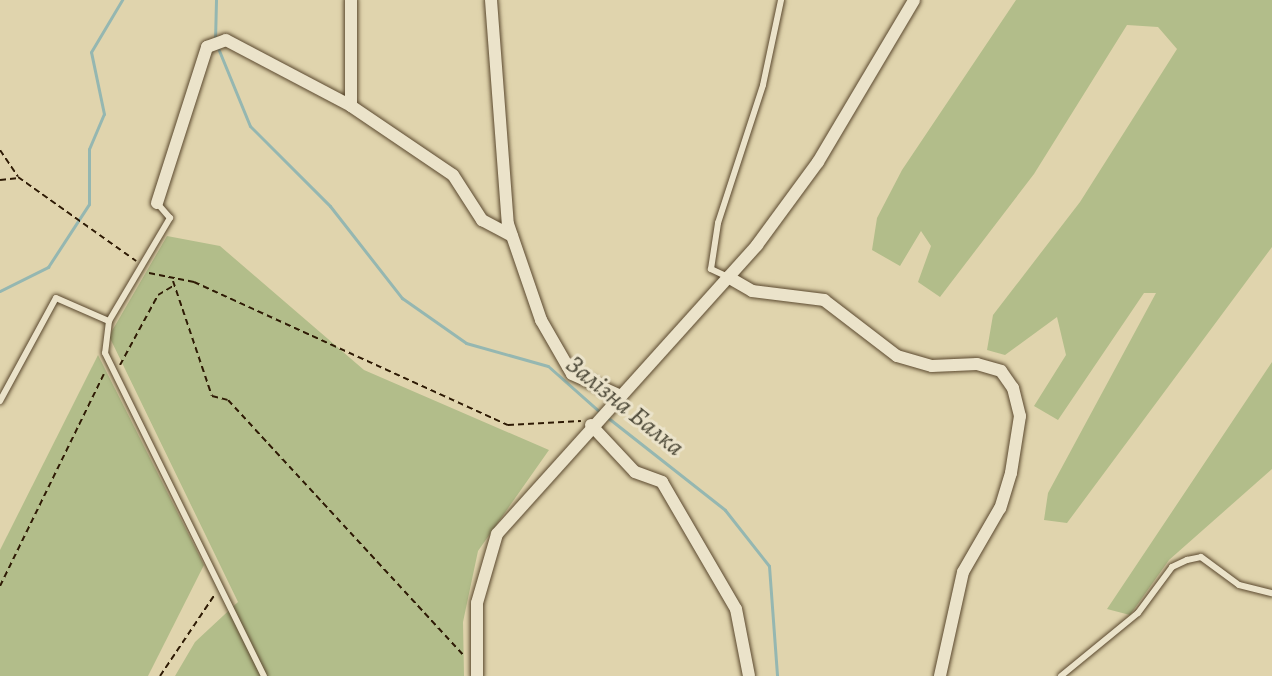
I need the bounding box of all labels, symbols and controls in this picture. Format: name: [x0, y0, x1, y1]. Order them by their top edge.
water label: Залізна Балка: [560, 349, 690, 463]

